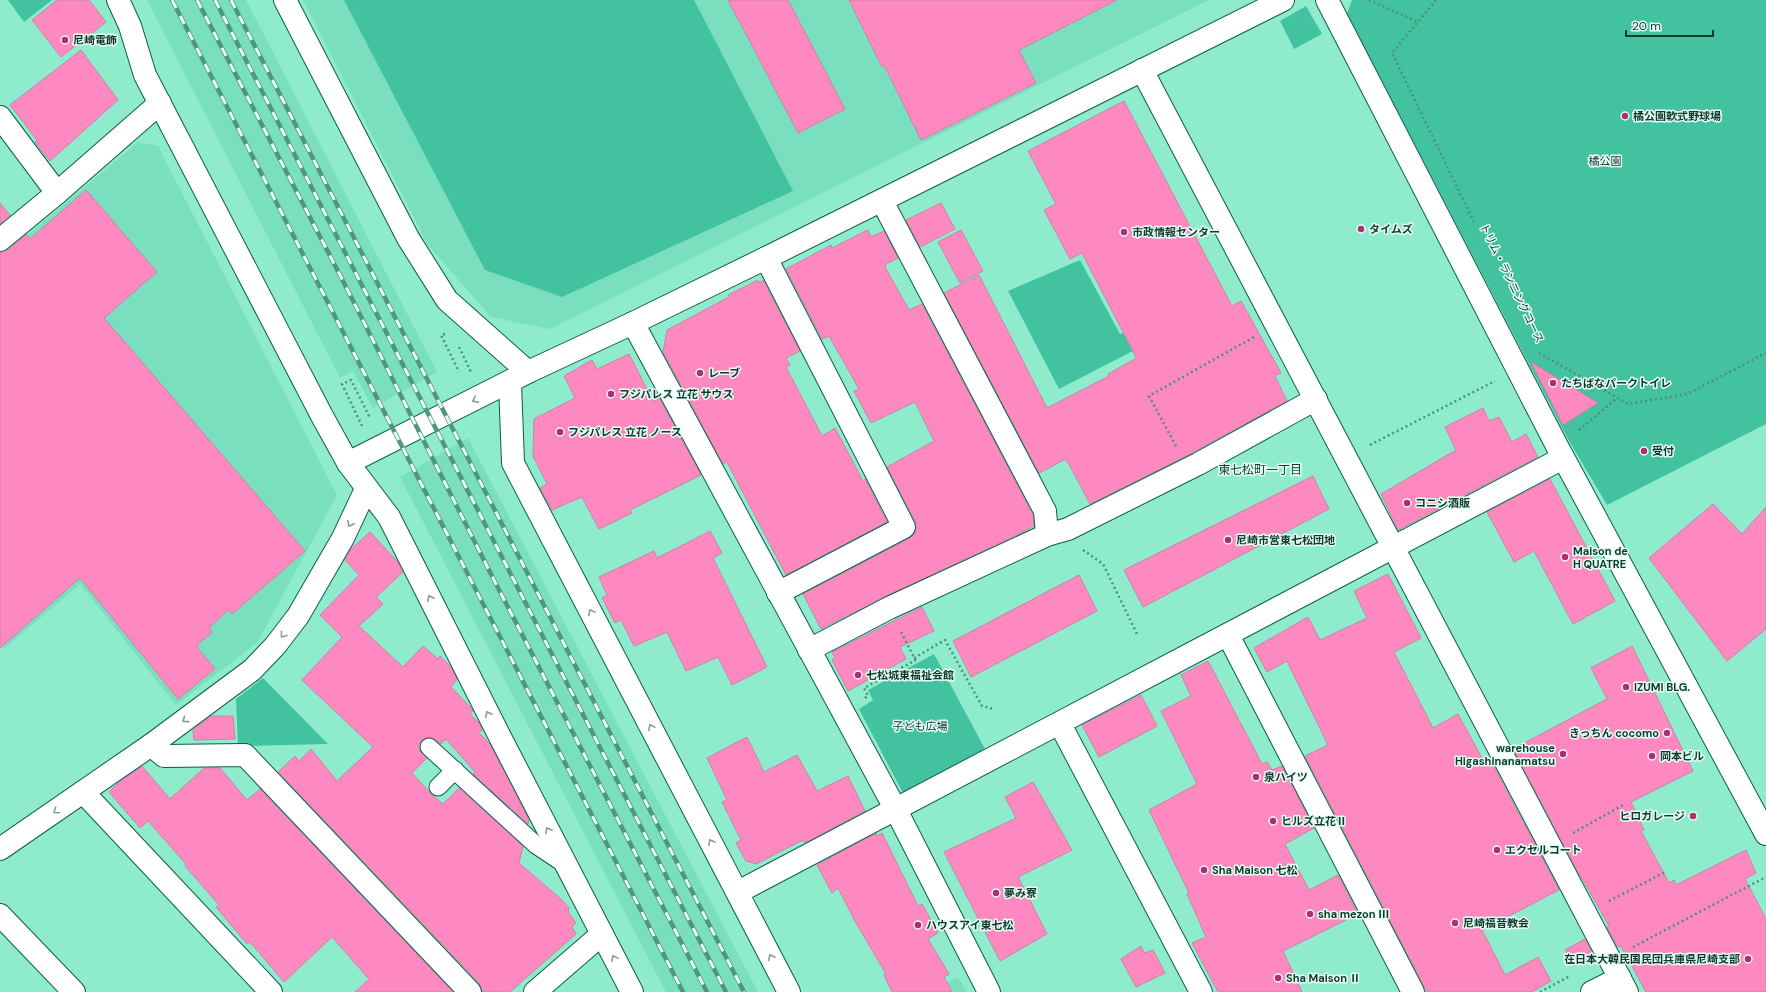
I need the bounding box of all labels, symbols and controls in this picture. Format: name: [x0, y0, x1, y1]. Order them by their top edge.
scale bar: [1626, 12, 1713, 38]
text: 20 m: [1632, 18, 1661, 34]
place label: 尼崎電飾: [73, 33, 117, 47]
marker: 尼崎電飾: [60, 35, 70, 45]
place label: 橘公園軟式野球場: [1633, 109, 1721, 123]
marker: 橘公園軟式野球場: [1620, 111, 1630, 121]
park label: 橘公園: [1589, 154, 1622, 168]
street label: トリム・ランニングコース: [1477, 221, 1547, 345]
place label: タイムズ: [1369, 222, 1413, 236]
marker: タイムズ: [1356, 224, 1366, 234]
place label: 市政情報センター: [1132, 225, 1220, 239]
marker: 市政情報センター: [1119, 227, 1129, 237]
place label: レーブ: [708, 366, 740, 380]
marker: レーブ: [695, 368, 705, 378]
place label: たちばなパークトイレ: [1561, 376, 1671, 390]
marker: たちばなパークトイレ: [1548, 378, 1558, 388]
place label: フジパレス 立花 サウス: [619, 387, 734, 401]
marker: フジパレス 立花 サウス: [606, 389, 616, 399]
one-way arrow: [471, 395, 479, 403]
place label: フジパレス 立花 ノース: [568, 425, 682, 439]
marker: フジパレス 立花 ノース: [555, 427, 565, 437]
place label: 受付: [1652, 444, 1674, 458]
marker: 受付: [1639, 446, 1649, 456]
district label: 東七松町一丁目: [1218, 462, 1302, 478]
place label: コニシ酒販: [1415, 496, 1470, 510]
marker: コニシ酒販: [1402, 498, 1412, 508]
one-way arrow: [347, 520, 355, 527]
place label: 尼崎市営東七松団地: [1236, 533, 1335, 547]
marker: 尼崎市営東七松団地: [1223, 535, 1233, 545]
place label: Maison de H QUATRE: [1573, 544, 1628, 571]
marker: Maison de H QUATRE: [1560, 552, 1570, 562]
one-way arrow: [427, 595, 434, 602]
one-way arrow: [588, 608, 596, 616]
one-way arrow: [280, 631, 288, 638]
place label: 七松城東福祉会館: [866, 668, 954, 682]
marker: 七松城東福祉会館: [853, 670, 863, 680]
place label: IZUMI BLG.: [1634, 680, 1690, 694]
marker: IZUMI BLG.: [1621, 682, 1631, 692]
one-way arrow: [486, 711, 493, 718]
one-way arrow: [183, 715, 190, 722]
park label: 子ども広場: [893, 719, 948, 733]
one-way arrow: [648, 724, 656, 731]
place label: きっちん cocomo: [1569, 726, 1659, 740]
marker: きっちん cocomo: [1662, 728, 1672, 738]
place label: warehouse Higashinanamatsu: [1455, 741, 1555, 768]
marker: warehouse Higashinanamatsu: [1558, 749, 1568, 759]
place label: 岡本ビル: [1660, 749, 1704, 763]
marker: 岡本ビル: [1647, 751, 1657, 761]
place label: 泉ハイツ: [1264, 770, 1308, 784]
marker: 泉ハイツ: [1251, 772, 1261, 782]
one-way arrow: [53, 806, 60, 814]
place label: ヒロガレージ: [1619, 809, 1685, 823]
marker: ヒロガレージ: [1688, 811, 1698, 821]
place label: ヒルズ立花Ⅱ: [1281, 814, 1347, 828]
marker: ヒルズ立花Ⅱ: [1268, 816, 1278, 826]
one-way arrow: [545, 827, 552, 834]
one-way arrow: [708, 839, 716, 846]
place label: エクセルコート: [1505, 843, 1582, 857]
marker: エクセルコート: [1492, 845, 1502, 855]
place label: Sha Maison 七松: [1212, 863, 1298, 877]
marker: Sha Maison 七松: [1199, 865, 1209, 875]
place label: 夢み寮: [1004, 886, 1037, 900]
marker: 夢み寮: [991, 888, 1001, 898]
place label: sha mezon Ⅲ: [1318, 907, 1389, 921]
marker: sha mezon Ⅲ: [1305, 909, 1315, 919]
place label: 尼崎福音教会: [1463, 916, 1529, 930]
place label: ハウスアイ東七松: [926, 918, 1013, 932]
marker: 尼崎福音教会: [1450, 918, 1460, 928]
marker: ハウスアイ東七松: [913, 920, 923, 930]
place label: 在日本大韓民国民団兵庫県尼崎支部: [1564, 952, 1740, 966]
one-way arrow: [611, 954, 619, 962]
one-way arrow: [768, 954, 776, 962]
marker: 在日本大韓民国民団兵庫県尼崎支部: [1743, 954, 1753, 964]
place label: Sha Maison Ⅱ: [1286, 971, 1361, 985]
marker: Sha Maison Ⅱ: [1273, 973, 1283, 983]

